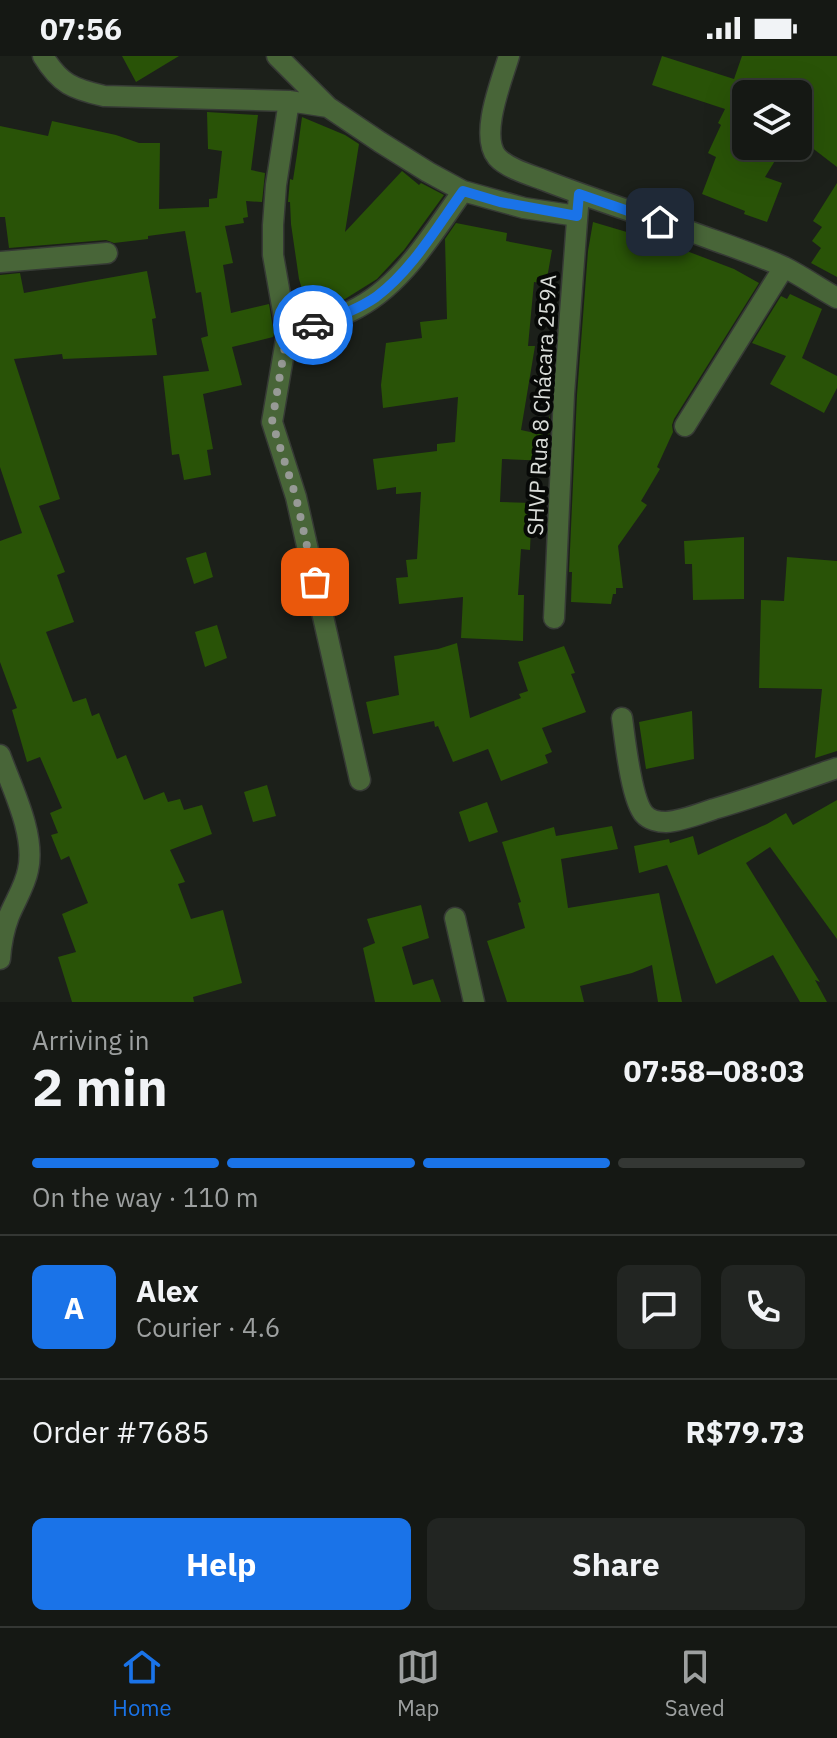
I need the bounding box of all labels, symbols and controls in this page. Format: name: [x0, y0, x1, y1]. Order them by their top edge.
text: 07:56: [40, 9, 122, 48]
map controls: [732, 80, 812, 160]
button: layers: [732, 80, 812, 160]
pin: [626, 188, 694, 256]
icon: home: [638, 200, 682, 244]
street label: SHVP Rua 8 Chácara 259A: [520, 274, 562, 536]
courier: [273, 285, 353, 365]
icon: car: [291, 303, 335, 347]
pin: [281, 548, 349, 616]
icon: bag: [293, 560, 337, 604]
text: Arriving in: [32, 1023, 149, 1057]
text: 07:58–08:03: [624, 1051, 805, 1090]
text: 2 min: [32, 1053, 168, 1120]
text: On the way · 110 m: [32, 1180, 258, 1214]
button: chat: [617, 1265, 701, 1349]
button: phone: [721, 1265, 805, 1349]
text: Alex: [136, 1271, 199, 1310]
text: A: [64, 1288, 84, 1327]
text: Courier · 4.6: [136, 1310, 280, 1344]
text: Order #7685: [32, 1412, 209, 1451]
text: R$79.73: [685, 1412, 805, 1451]
button: Help: [32, 1518, 411, 1610]
button: Share: [427, 1518, 805, 1610]
tab: Home: [112, 1645, 172, 1722]
tab: Map: [396, 1645, 440, 1722]
tab: Saved: [665, 1645, 725, 1722]

